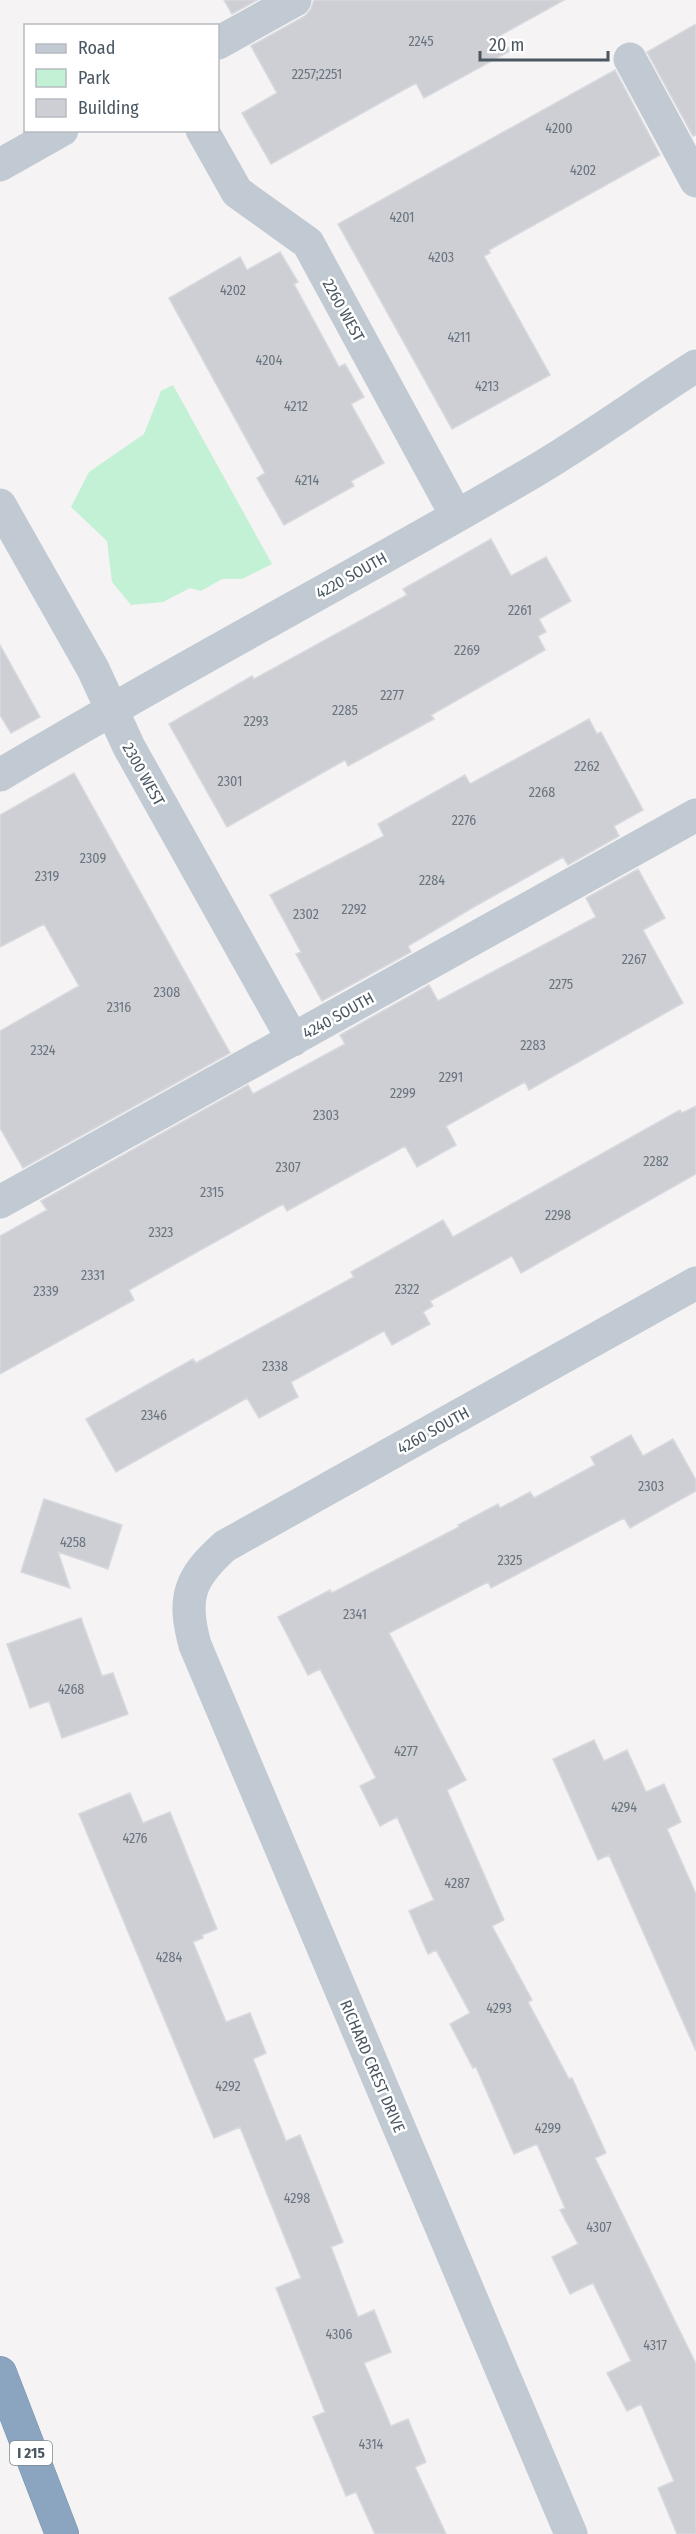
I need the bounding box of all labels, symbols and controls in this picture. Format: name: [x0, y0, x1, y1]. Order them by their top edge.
legend: [24, 24, 219, 132]
scale bar: [480, 24, 608, 62]
house number: 2245: [408, 33, 434, 50]
text: 20 m: [489, 34, 524, 56]
text: Road: [78, 37, 115, 59]
house number: 2257;2251: [292, 66, 342, 83]
text: Park: [78, 67, 111, 89]
text: Building: [78, 97, 139, 119]
house number: 4200: [545, 120, 573, 137]
house number: 4202: [570, 162, 596, 179]
house number: 4201: [389, 209, 415, 226]
house number: 4203: [428, 249, 454, 266]
street label: 2260 WEST: [319, 276, 369, 345]
house number: 4202: [220, 282, 246, 299]
house number: 4211: [447, 329, 471, 346]
house number: 4204: [256, 352, 283, 369]
house number: 4213: [475, 378, 499, 395]
house number: 4212: [284, 398, 308, 415]
house number: 4214: [295, 472, 320, 489]
street label: 4220 SOUTH: [312, 548, 390, 603]
house number: 2261: [508, 602, 532, 619]
house number: 2269: [454, 642, 480, 659]
house number: 2277: [380, 687, 404, 704]
house number: 2285: [332, 702, 358, 719]
house number: 2293: [243, 713, 269, 730]
street label: 2300 WEST: [119, 739, 169, 810]
house number: 2262: [574, 758, 600, 775]
house number: 2301: [218, 773, 242, 790]
house number: 2268: [529, 784, 555, 801]
house number: 2276: [452, 812, 476, 829]
house number: 2309: [80, 850, 106, 867]
house number: 2319: [35, 868, 59, 885]
house number: 2284: [419, 872, 445, 889]
house number: 2292: [342, 901, 367, 918]
house number: 2302: [293, 906, 319, 923]
house number: 2267: [622, 951, 647, 968]
house number: 2275: [549, 976, 573, 993]
house number: 2308: [154, 984, 180, 1001]
street label: 4240 SOUTH: [299, 988, 377, 1043]
house number: 2316: [107, 999, 131, 1016]
house number: 2283: [520, 1037, 546, 1054]
house number: 2324: [30, 1042, 56, 1059]
house number: 2291: [439, 1069, 463, 1086]
house number: 2299: [390, 1085, 416, 1102]
house number: 2303: [313, 1107, 339, 1124]
house number: 2282: [643, 1153, 669, 1170]
house number: 2307: [275, 1159, 301, 1176]
house number: 2315: [200, 1184, 224, 1201]
house number: 2298: [545, 1207, 571, 1224]
house number: 2323: [149, 1224, 173, 1241]
house number: 2331: [81, 1267, 105, 1284]
house number: 2322: [395, 1281, 419, 1298]
house number: 2339: [33, 1283, 59, 1300]
house number: 2338: [262, 1358, 288, 1375]
street label: 4260 SOUTH: [394, 1403, 472, 1458]
house number: 2346: [141, 1407, 167, 1424]
house number: 2303: [638, 1478, 664, 1495]
house number: 4258: [60, 1534, 86, 1551]
house number: 2325: [498, 1552, 522, 1569]
house number: 2341: [343, 1606, 367, 1623]
house number: 4268: [58, 1681, 84, 1698]
house number: 4277: [394, 1743, 418, 1760]
house number: 4294: [611, 1799, 637, 1816]
house number: 4276: [123, 1830, 148, 1847]
house number: 4287: [444, 1875, 470, 1892]
house number: 4284: [156, 1949, 182, 1966]
street label: RICHARD CREST DRIVE: [336, 1997, 409, 2135]
house number: 4293: [486, 2000, 512, 2017]
house number: 4292: [215, 2078, 241, 2095]
house number: 4299: [535, 2120, 561, 2137]
house number: 4298: [284, 2190, 310, 2207]
house number: 4307: [586, 2219, 612, 2236]
house number: 4306: [325, 2326, 353, 2343]
house number: 4317: [643, 2337, 667, 2354]
house number: 4314: [359, 2436, 384, 2453]
road number: I 215: [10, 2441, 52, 2465]

